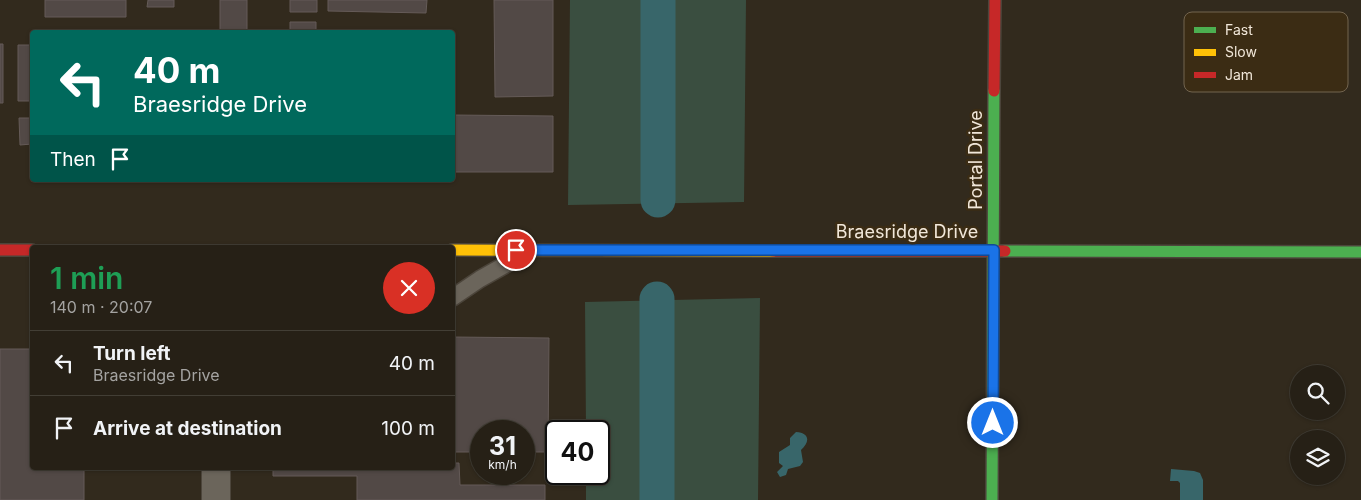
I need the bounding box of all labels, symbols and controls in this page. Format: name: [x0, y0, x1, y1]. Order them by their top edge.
legend: [1184, 12, 1348, 92]
text: Fast: [1225, 21, 1253, 38]
text: Slow: [1225, 43, 1257, 60]
text: 40 m: [133, 49, 221, 91]
icon: left: [50, 50, 115, 115]
text: Jam: [1225, 66, 1253, 83]
text: Braesridge Drive: [133, 91, 307, 117]
street label: Portal Drive: [965, 110, 986, 210]
icon: arrive: [106, 145, 134, 173]
text: Then: [50, 148, 96, 171]
street label: Braesridge Drive: [836, 221, 978, 242]
pin: [495, 229, 537, 271]
icon: arrive: [502, 236, 530, 264]
text: 1 min: [50, 260, 123, 296]
button: close: [383, 262, 435, 314]
text: 140 m · 20:07: [50, 297, 152, 317]
text: Turn left: [93, 342, 171, 365]
icon: left: [50, 349, 78, 377]
text: 40 m: [389, 352, 435, 375]
text: Braesridge Drive: [93, 365, 220, 385]
map controls: [1290, 365, 1345, 485]
button: search: [1290, 365, 1345, 420]
position arrow: [966, 396, 1018, 448]
icon: arrive: [50, 414, 78, 442]
text: Arrive at destination: [93, 417, 282, 440]
text: 100 m: [381, 417, 435, 440]
speed limit sign: 40: [545, 420, 610, 485]
button: layers: [1290, 430, 1345, 485]
text: 31: [489, 431, 516, 461]
text: km/h: [488, 457, 517, 472]

